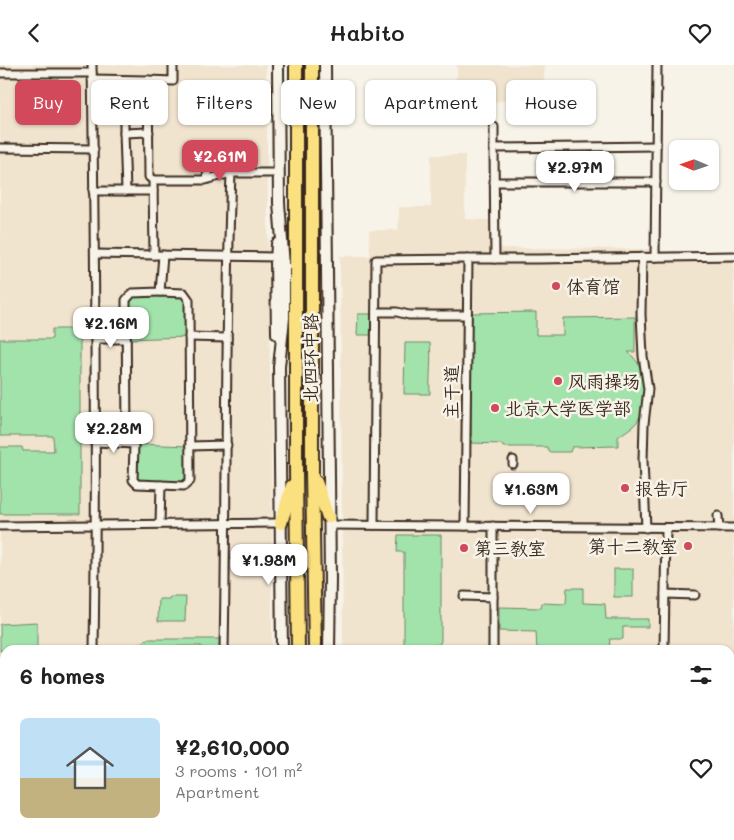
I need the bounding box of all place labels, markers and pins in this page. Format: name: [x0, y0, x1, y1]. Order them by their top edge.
pin: ¥2.61M: [179, 139, 261, 182]
pin: ¥2.97M: [534, 151, 616, 193]
place label: 体育馆: [566, 274, 620, 298]
marker: 体育馆: [550, 280, 562, 292]
pin: ¥2.16M: [70, 307, 152, 349]
place label: 风雨操场: [568, 369, 640, 393]
marker: 风雨操场: [552, 375, 564, 387]
place label: 北京大学医学部: [505, 396, 631, 420]
marker: 北京大学医学部: [489, 402, 501, 414]
pin: ¥2.28M: [73, 411, 155, 454]
pin: ¥1.63M: [490, 473, 572, 515]
place label: 报告厅: [635, 476, 689, 500]
marker: 报告厅: [619, 482, 631, 494]
place label: 第十二教室: [588, 534, 678, 558]
place label: 第三教室: [474, 536, 546, 560]
marker: 第十二教室: [682, 540, 694, 552]
marker: 第三教室: [458, 542, 470, 554]
pin: ¥1.98M: [228, 543, 310, 586]

